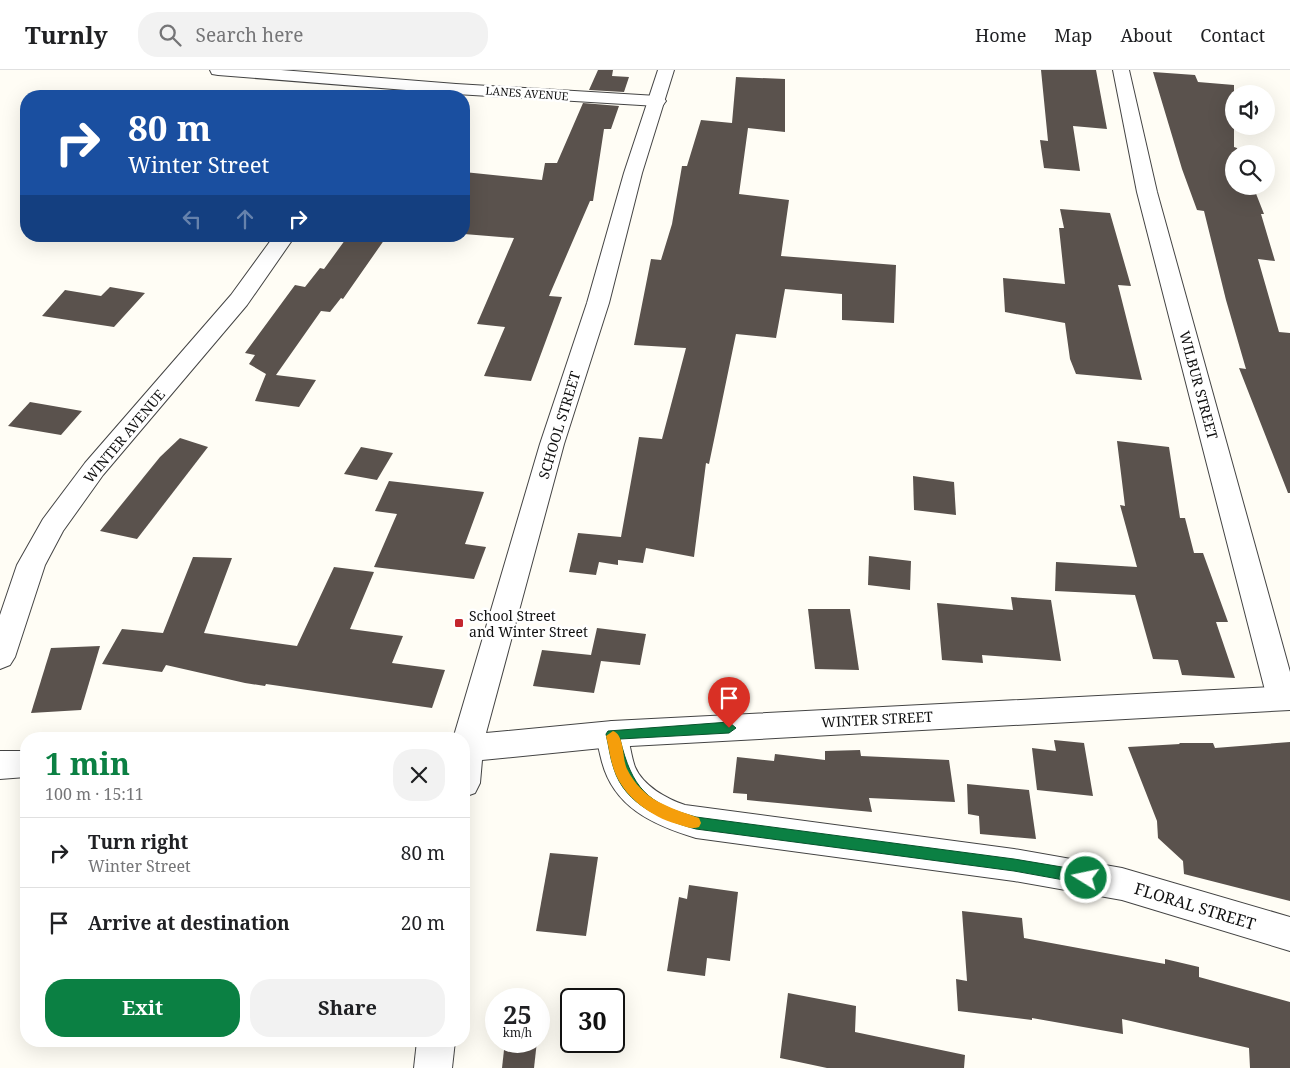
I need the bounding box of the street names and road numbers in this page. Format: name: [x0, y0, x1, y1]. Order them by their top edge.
street label: LANES AVENUE: [485, 83, 569, 103]
street label: WILBUR STREET: [1175, 329, 1223, 442]
street label: SCHOOL STREET: [534, 368, 585, 481]
street label: WINTER AVENUE: [79, 385, 169, 487]
street label: WINTER STREET: [821, 707, 934, 731]
street label: FLORAL STREET: [1132, 877, 1258, 935]

